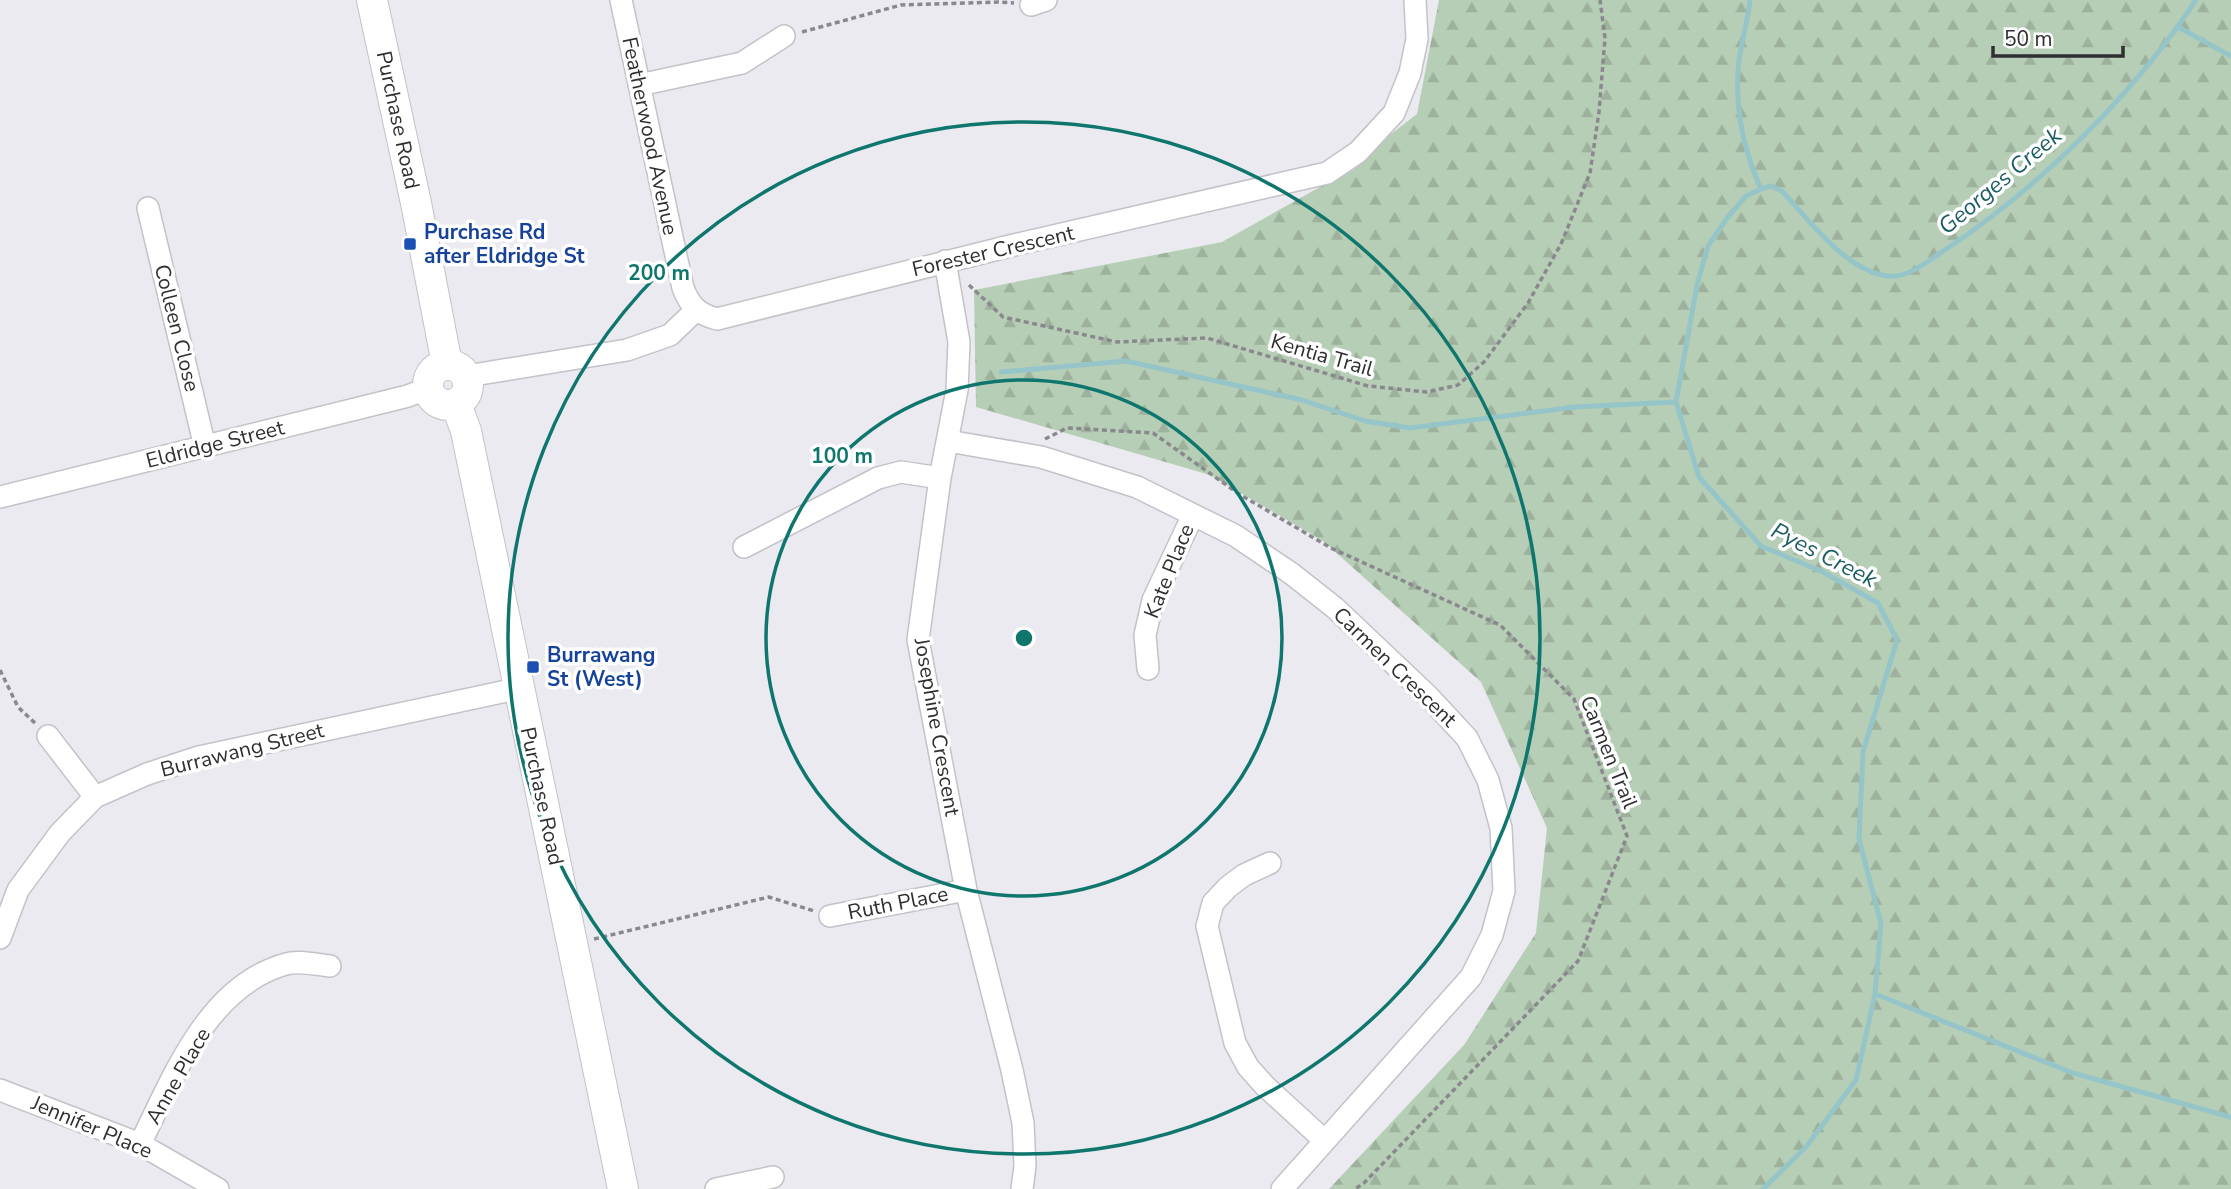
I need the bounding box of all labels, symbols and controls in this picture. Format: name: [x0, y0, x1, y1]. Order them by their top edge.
scale bar: [1993, 14, 2122, 58]
text: 50 m: [2004, 25, 2053, 53]
street label: Featherwood Avenue: [615, 34, 685, 238]
street label: Purchase Road: [370, 48, 426, 192]
water label: Georges Creek: [1932, 120, 2069, 242]
place label: Purchase Rd after Eldridge St: [424, 218, 586, 270]
street label: Forester Crescent: [909, 219, 1077, 283]
marker: Purchase Rd after Eldridge St: [402, 236, 418, 252]
text: 200 m: [628, 259, 690, 287]
street label: Colleen Close: [148, 261, 206, 395]
street label: Kentia Trail: [1267, 327, 1377, 383]
street label: Eldridge Street: [143, 413, 288, 475]
text: 100 m: [811, 442, 873, 470]
water label: Pyes Creek: [1766, 515, 1883, 595]
street label: Kate Place: [1137, 520, 1201, 622]
street label: Carmen Crescent: [1327, 601, 1463, 734]
centre of rings: [1012, 626, 1036, 650]
street label: Josephine Crescent: [907, 635, 967, 819]
place label: Burrawang St (West): [547, 641, 656, 693]
marker: Burrawang St (West): [525, 659, 541, 675]
street label: Carmen Trail: [1574, 691, 1645, 813]
street label: Burrawang Street: [157, 716, 327, 784]
street label: Purchase Road: [514, 724, 570, 868]
street label: Ruth Place: [845, 880, 951, 926]
street label: Anne Place: [139, 1023, 217, 1129]
street label: Jennifer Place: [26, 1089, 157, 1165]

